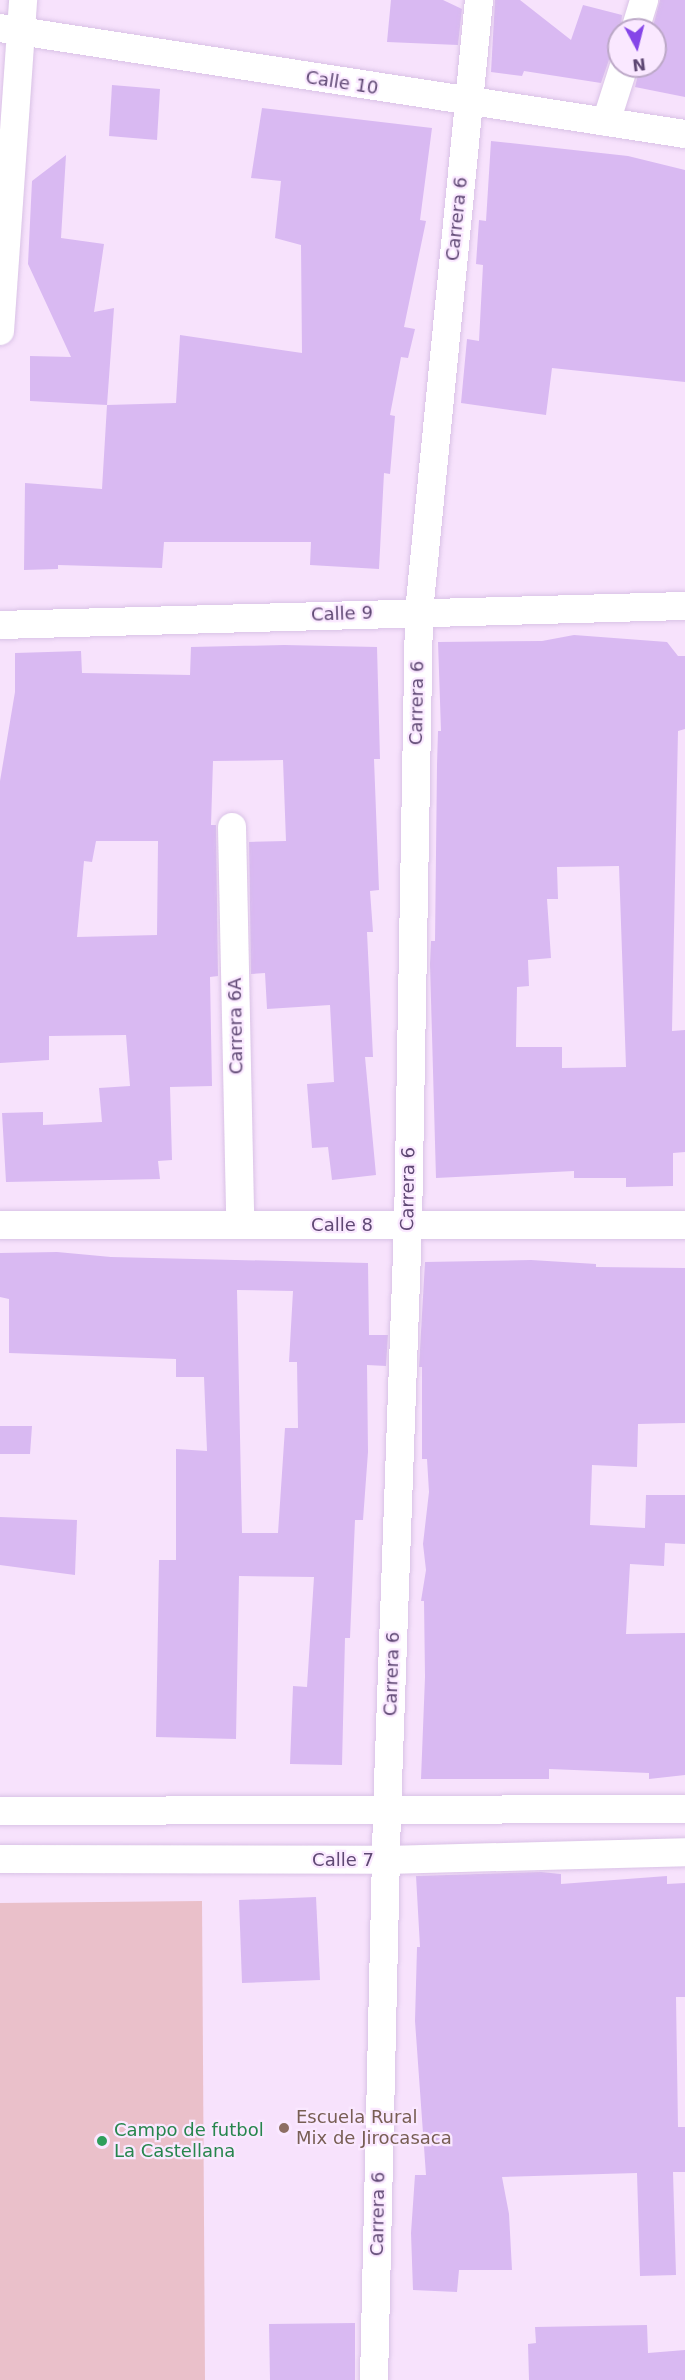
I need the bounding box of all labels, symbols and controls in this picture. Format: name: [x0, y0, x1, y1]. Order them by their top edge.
north arrow: [607, 18, 667, 78]
text: N: [631, 54, 647, 75]
street label: Calle 10: [304, 67, 380, 99]
street label: Carrera 6: [442, 176, 472, 262]
street label: Calle 9: [311, 602, 373, 626]
street label: Carrera 6: [405, 661, 429, 745]
street label: Carrera 6A: [224, 977, 248, 1075]
street label: Carrera 6: [396, 1147, 420, 1231]
street label: Calle 8: [311, 1214, 373, 1236]
street label: Carrera 6: [380, 1631, 404, 1717]
street label: Calle 7: [312, 1849, 374, 1871]
place label: Escuela Rural Mix de Jirocasaca: [296, 2107, 452, 2150]
place label: Campo de futbol La Castellana: [114, 2120, 264, 2162]
marker: Escuela Rural Mix de Jirocasaca: [277, 2121, 291, 2135]
marker: Campo de futbol La Castellana: [95, 2134, 109, 2148]
street label: Carrera 6: [366, 2172, 390, 2256]

